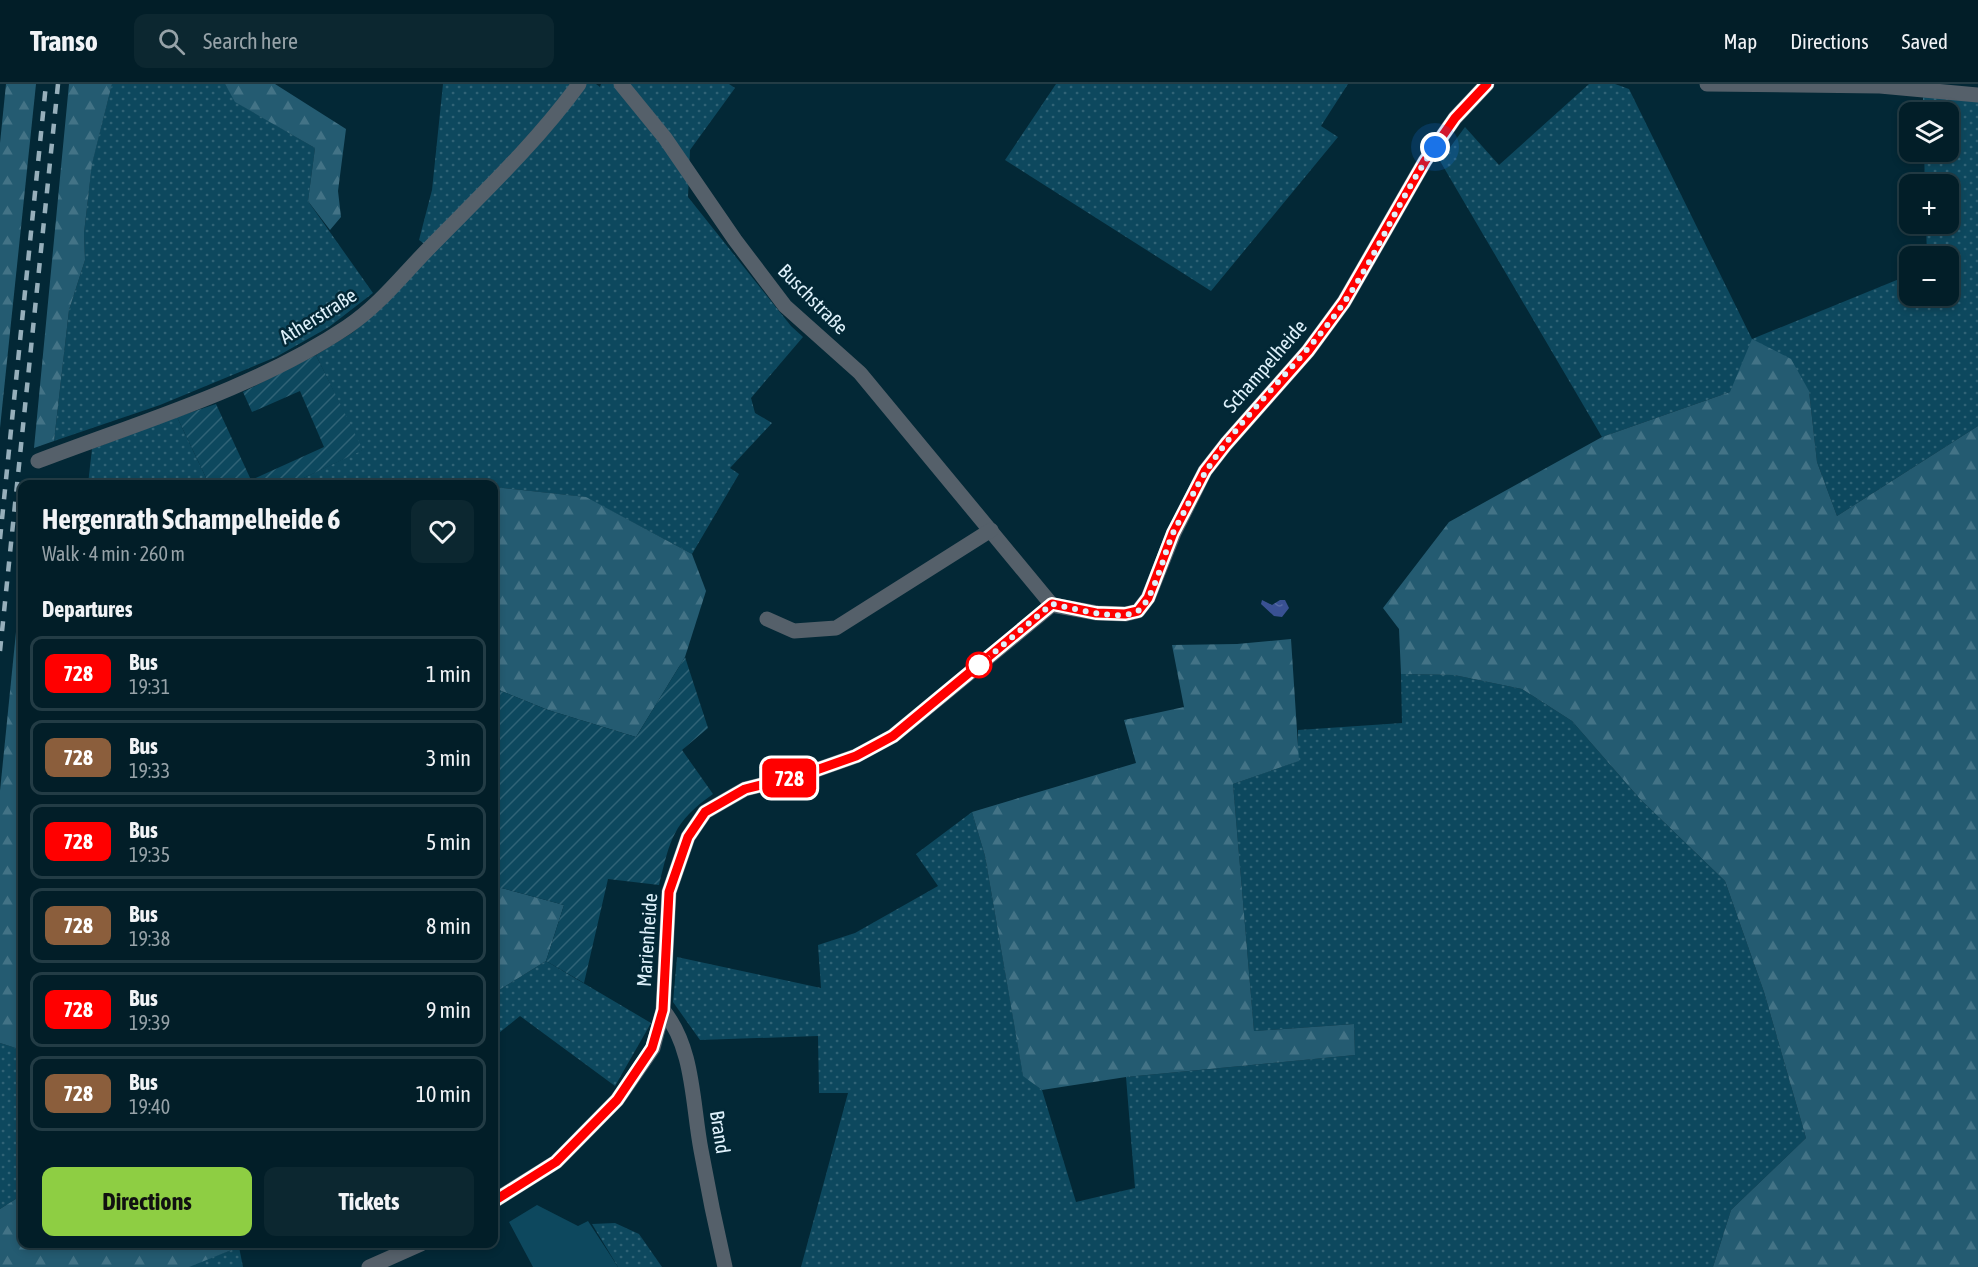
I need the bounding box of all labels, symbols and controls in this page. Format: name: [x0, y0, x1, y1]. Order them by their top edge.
search box: [134, 14, 554, 68]
text: Transo: [30, 25, 98, 57]
icon: search: [155, 25, 188, 58]
text: Search here: [203, 28, 298, 54]
text: Map: [1723, 29, 1757, 53]
text: Directions: [1790, 29, 1869, 53]
text: Saved: [1902, 29, 1948, 53]
map controls: [1899, 102, 1959, 306]
button: layers: [1899, 102, 1959, 162]
your location: [1420, 132, 1450, 162]
button: +: [1899, 174, 1959, 234]
button: −: [1899, 246, 1959, 306]
street label: Buschstraße: [774, 259, 853, 338]
street label: Atherstraße: [275, 283, 360, 348]
street label: Schampelheide: [1218, 315, 1311, 417]
button: heart: [411, 500, 474, 563]
text: Hergenrath Schampelheide 6: [42, 503, 340, 535]
text: Walk · 4 min · 260 m: [42, 542, 185, 565]
text: Departures: [42, 596, 132, 622]
text: Bus: [129, 649, 158, 675]
unlabelled marker: [966, 652, 992, 678]
text: 728: [63, 661, 93, 685]
text: 1 min: [426, 661, 471, 687]
text: 19:31: [129, 675, 170, 698]
text: Bus: [129, 733, 158, 759]
text: 728: [63, 745, 93, 769]
text: 3 min: [426, 745, 471, 771]
line badge: 728: [754, 758, 824, 798]
text: 19:33: [129, 759, 170, 782]
text: 728: [774, 766, 804, 790]
text: Bus: [129, 817, 158, 843]
text: 728: [63, 829, 93, 853]
text: 5 min: [426, 829, 471, 855]
text: 19:35: [129, 843, 170, 866]
street label: Marienheide: [632, 892, 661, 988]
text: Bus: [129, 901, 158, 927]
text: 728: [63, 913, 93, 937]
text: 8 min: [426, 913, 471, 939]
text: 19:38: [129, 927, 170, 950]
text: Bus: [129, 985, 158, 1011]
text: 728: [63, 997, 93, 1021]
text: 9 min: [426, 997, 471, 1023]
text: 19:39: [129, 1011, 170, 1034]
text: Bus: [129, 1069, 158, 1095]
text: 728: [63, 1081, 93, 1105]
text: 10 min: [416, 1081, 471, 1107]
text: 19:40: [129, 1095, 170, 1118]
street label: Brand: [706, 1109, 735, 1155]
button: Directions: [42, 1167, 252, 1236]
button: Tickets: [264, 1167, 474, 1236]

